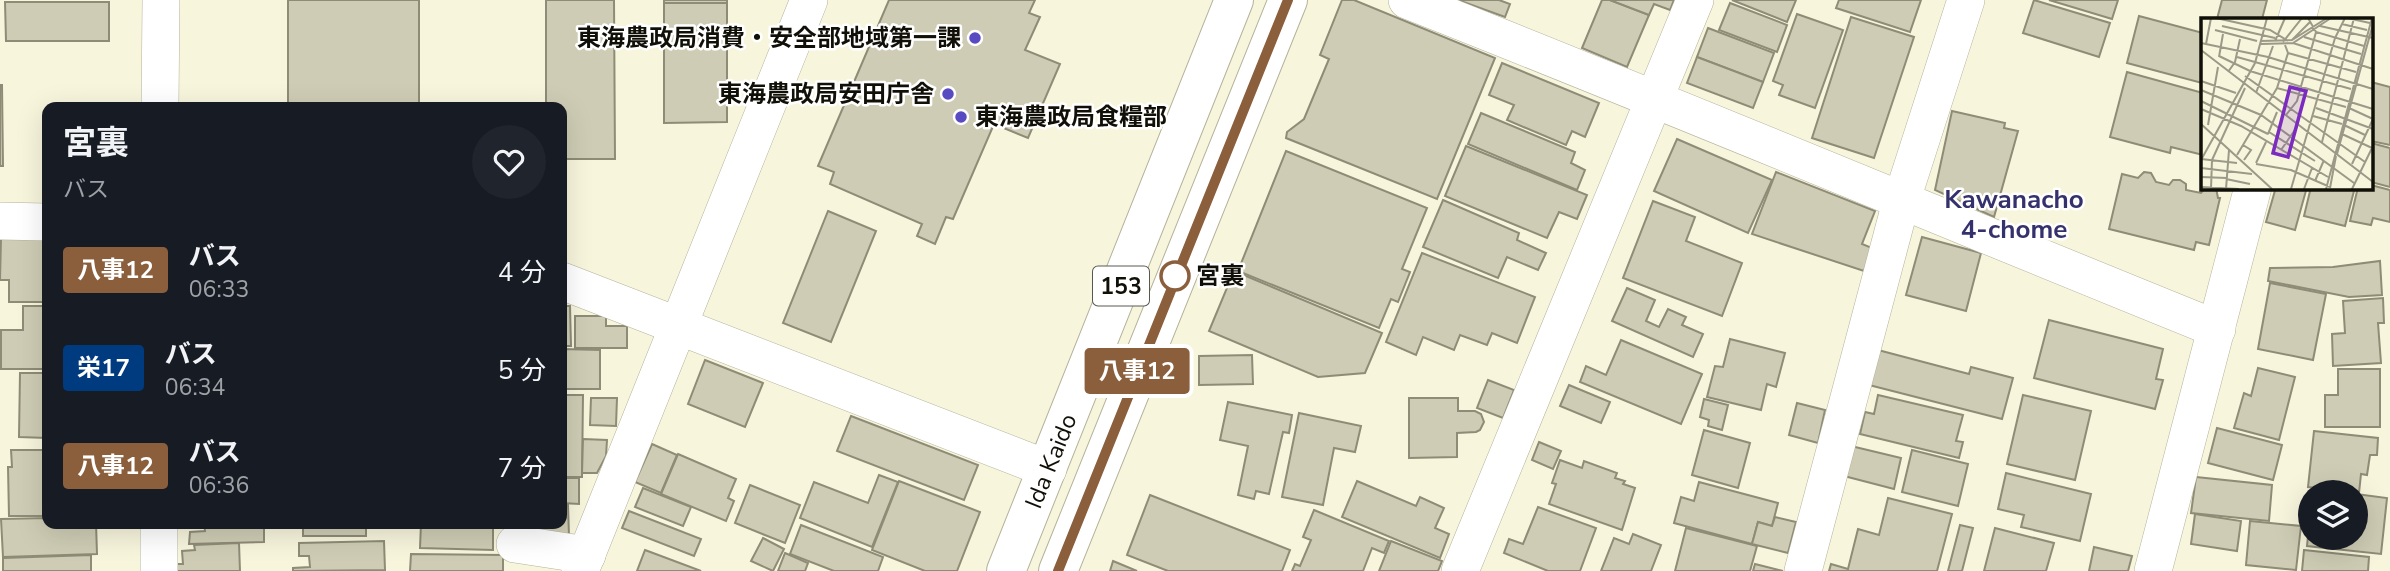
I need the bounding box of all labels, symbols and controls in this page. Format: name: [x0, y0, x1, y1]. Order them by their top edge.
inset map: [2201, 18, 2372, 189]
place label: 東海農政局消費・安全部地域第一課: [577, 22, 961, 54]
marker: 東海農政局消費・安全部地域第一課: [967, 30, 983, 46]
place label: 東海農政局安田庁舎: [718, 78, 934, 110]
marker: 東海農政局安田庁舎: [940, 86, 956, 102]
place label: 東海農政局食糧部: [975, 101, 1167, 133]
marker: 東海農政局食糧部: [953, 109, 969, 125]
text: 宮裏: [63, 121, 129, 166]
button: heart: [472, 125, 546, 199]
text: バス: [63, 174, 109, 205]
district label: Kawanacho 4-chome: [1944, 182, 2084, 247]
text: バス: [189, 239, 241, 274]
text: 八事12: [77, 254, 154, 286]
text: 4 分: [498, 255, 546, 290]
place label: 宮裏: [1196, 260, 1244, 292]
marker: 宮裏: [1160, 261, 1190, 291]
road number: 153: [1093, 266, 1149, 306]
text: 06:33: [189, 274, 249, 305]
text: バス: [165, 337, 217, 372]
line badge: 八事12: [1088, 348, 1186, 394]
text: 栄17: [77, 352, 130, 384]
text: 5 分: [498, 353, 546, 388]
text: 八事12: [1099, 355, 1175, 387]
text: 06:34: [165, 372, 225, 403]
street label: Ida Kaido: [1017, 409, 1085, 513]
text: バス: [189, 435, 241, 470]
text: 八事12: [77, 450, 154, 482]
text: 7 分: [498, 451, 546, 486]
text: 06:36: [189, 470, 249, 501]
map controls: [2298, 480, 2368, 550]
button: layers: [2298, 480, 2368, 550]

